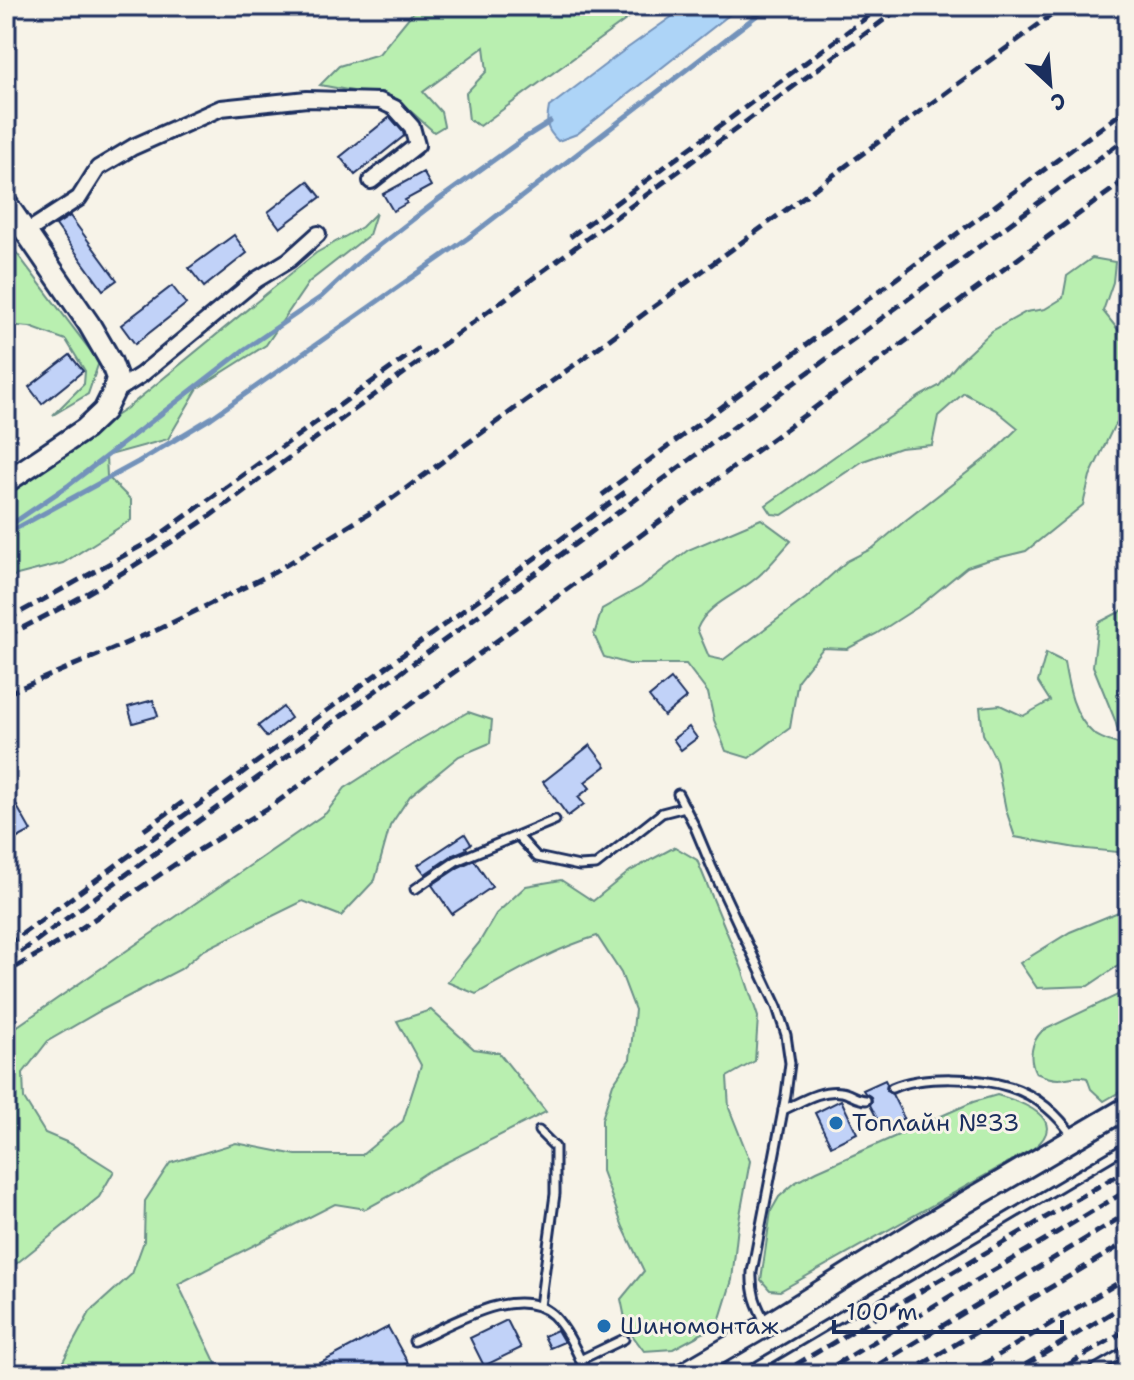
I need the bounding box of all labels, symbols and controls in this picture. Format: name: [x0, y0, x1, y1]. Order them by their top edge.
north arrow: [1010, 44, 1090, 124]
text: С: [1046, 86, 1071, 118]
place label: Топлайн №33: [852, 1107, 1019, 1139]
marker: Топлайн №33: [827, 1114, 845, 1132]
scale bar: [834, 1284, 1062, 1334]
text: 100 m: [846, 1296, 918, 1328]
place label: Шиномонтаж: [620, 1310, 779, 1342]
marker: Шиномонтаж: [595, 1317, 613, 1335]

